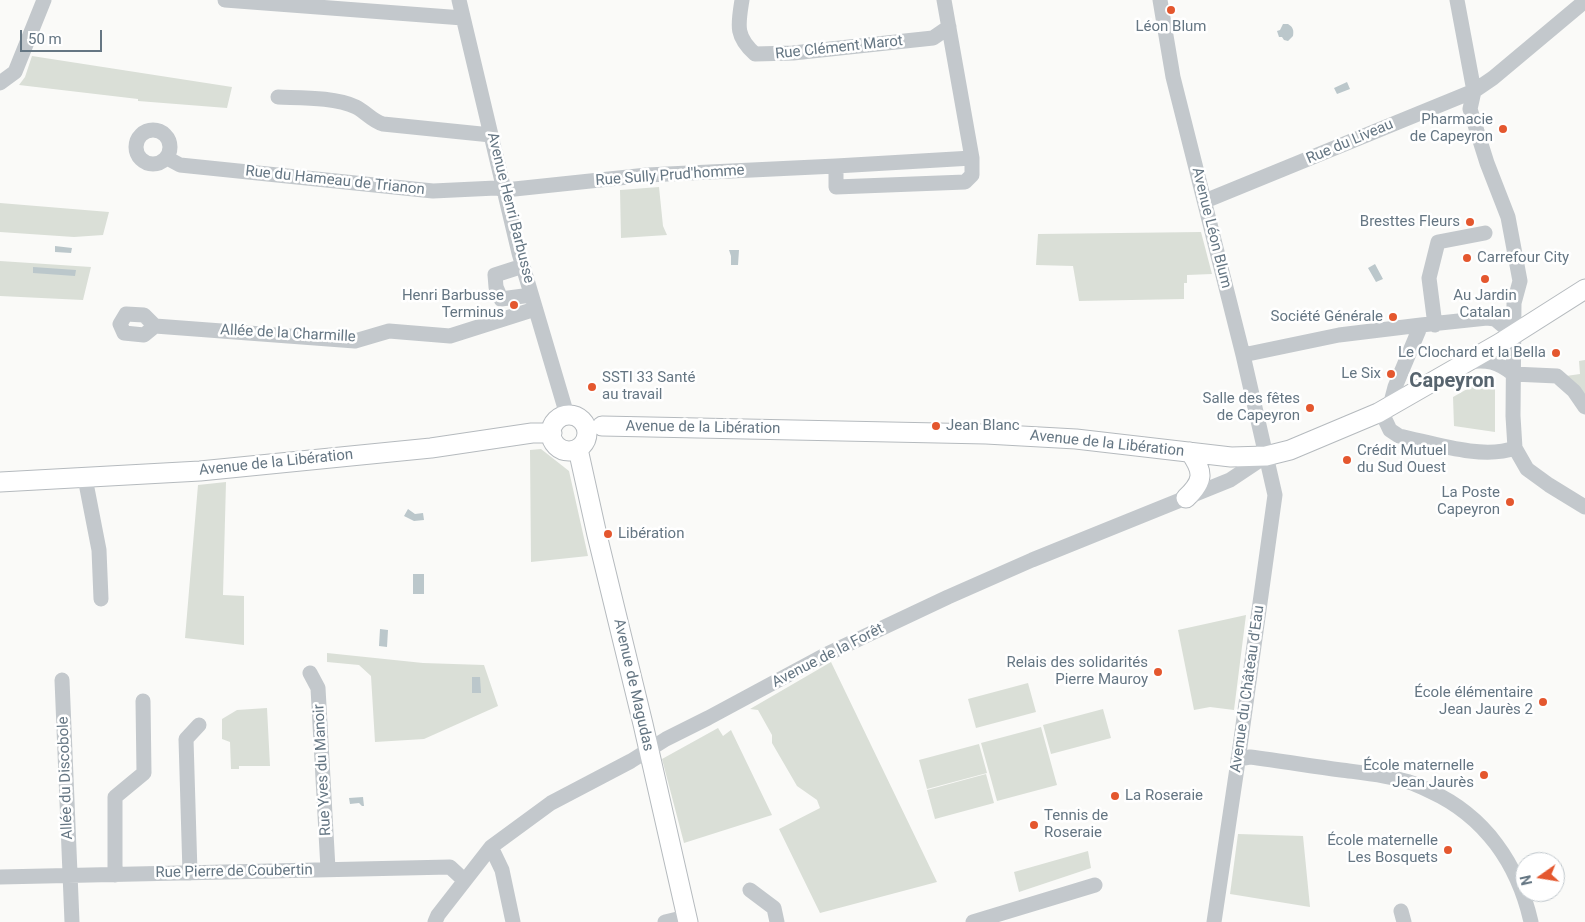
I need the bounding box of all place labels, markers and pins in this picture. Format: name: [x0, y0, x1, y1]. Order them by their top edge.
marker: Léon Blum: [1165, 4, 1177, 16]
place label: Léon Blum: [1135, 18, 1207, 36]
place label: Pharmacie de Capeyron: [1410, 111, 1493, 146]
marker: Pharmacie de Capeyron: [1497, 123, 1509, 135]
place label: Bresttes Fleurs: [1360, 213, 1460, 231]
marker: Bresttes Fleurs: [1464, 216, 1476, 228]
place label: Carrefour City: [1477, 249, 1569, 267]
marker: Carrefour City: [1461, 252, 1473, 264]
marker: Au Jardin Catalan: [1479, 273, 1491, 285]
place label: Henri Barbusse Terminus: [402, 287, 504, 322]
place label: Au Jardin Catalan: [1453, 287, 1517, 322]
marker: Henri Barbusse Terminus: [508, 299, 520, 311]
place label: Société Générale: [1271, 308, 1383, 326]
marker: Société Générale: [1387, 311, 1399, 323]
place label: Le Clochard et la Bella: [1398, 344, 1546, 362]
marker: Le Clochard et la Bella: [1550, 347, 1562, 359]
place label: Le Six: [1341, 365, 1381, 383]
marker: Le Six: [1385, 368, 1397, 380]
place label: SSTI 33 Santé au travail: [602, 369, 695, 404]
marker: SSTI 33 Santé au travail: [586, 381, 598, 393]
place label: Salle des fêtes de Capeyron: [1202, 390, 1300, 425]
marker: Salle des fêtes de Capeyron: [1304, 402, 1316, 414]
place label: Jean Blanc: [946, 417, 1020, 435]
marker: Jean Blanc: [930, 420, 942, 432]
place label: Crédit Mutuel du Sud Ouest: [1357, 442, 1447, 477]
marker: Crédit Mutuel du Sud Ouest: [1341, 454, 1353, 466]
place label: La Poste Capeyron: [1437, 484, 1500, 519]
marker: La Poste Capeyron: [1504, 496, 1516, 508]
place label: Libération: [618, 525, 684, 543]
marker: Libération: [602, 528, 614, 540]
place label: Relais des solidarités Pierre Mauroy: [1006, 654, 1148, 689]
marker: Relais des solidarités Pierre Mauroy: [1152, 666, 1164, 678]
place label: École élémentaire Jean Jaurès 2: [1414, 684, 1533, 719]
marker: École élémentaire Jean Jaurès 2: [1537, 696, 1549, 708]
place label: École maternelle Jean Jaurès: [1363, 757, 1474, 792]
marker: École maternelle Jean Jaurès: [1478, 769, 1490, 781]
place label: La Roseraie: [1125, 787, 1203, 805]
marker: La Roseraie: [1109, 790, 1121, 802]
place label: Tennis de Roseraie: [1044, 807, 1108, 842]
marker: Tennis de Roseraie: [1028, 819, 1040, 831]
place label: École maternelle Les Bosquets: [1327, 832, 1438, 867]
marker: École maternelle Les Bosquets: [1442, 844, 1454, 856]

